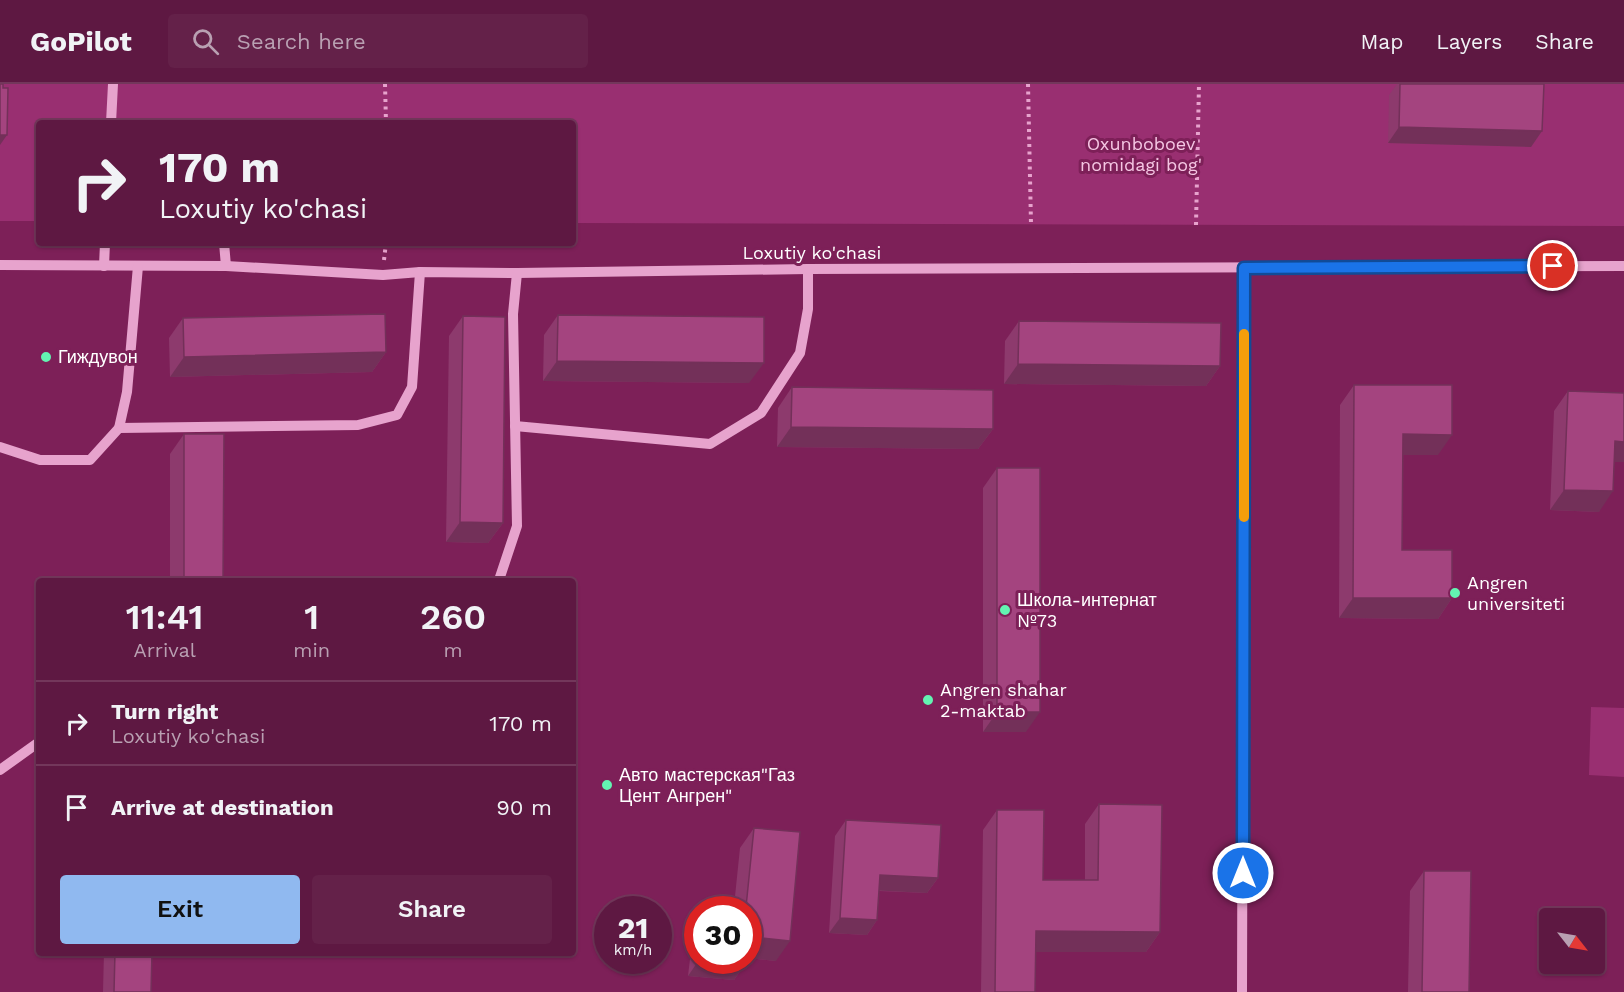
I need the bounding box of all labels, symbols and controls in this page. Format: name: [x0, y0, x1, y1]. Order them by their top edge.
search box: [168, 14, 588, 68]
text: GoPilot: [30, 25, 132, 58]
icon: search: [189, 25, 222, 58]
text: Search here: [237, 29, 366, 54]
text: Map: [1360, 29, 1403, 54]
text: Layers: [1436, 29, 1502, 54]
text: Share: [1535, 29, 1594, 54]
park label: Oxunboboev nomidagi bog': [1080, 133, 1202, 175]
text: 170 m: [159, 143, 280, 192]
icon: right: [60, 144, 138, 222]
text: Loxutiy ko'chasi: [159, 193, 367, 225]
pin: [1527, 240, 1578, 291]
street label: Loxutiy ko'chasi: [743, 242, 881, 263]
icon: arrive: [1536, 249, 1569, 282]
place label: Гиждувон: [58, 346, 138, 367]
marker: Гиждувон: [39, 350, 53, 364]
place label: Angren universiteti: [1467, 572, 1565, 614]
marker: Angren universiteti: [1448, 586, 1462, 600]
place label: Школа-интернат №73: [1017, 589, 1157, 631]
text: 11:41: [126, 596, 204, 638]
text: 1: [304, 596, 319, 638]
text: 260: [420, 596, 486, 638]
marker: Школа-интернат №73: [998, 603, 1012, 617]
text: Arrival: [133, 638, 196, 662]
text: min: [293, 638, 330, 662]
text: m: [444, 638, 463, 662]
place label: Angren shahar 2-maktab: [940, 679, 1067, 721]
marker: Angren shahar 2-maktab: [921, 693, 935, 707]
text: Turn right: [111, 699, 218, 724]
icon: right: [60, 707, 93, 740]
text: 170 m: [489, 711, 552, 736]
text: Loxutiy ko'chasi: [111, 724, 265, 748]
place label: Авто мастерская"Газ Цент Ангрен": [619, 764, 795, 806]
marker: Авто мастерская"Газ Цент Ангрен": [600, 778, 614, 792]
icon: arrive: [60, 791, 93, 824]
text: Arrive at destination: [111, 795, 334, 820]
text: 90 m: [496, 795, 552, 820]
position arrow: [1211, 841, 1275, 905]
button: Exit: [60, 875, 300, 944]
button: Share: [312, 875, 552, 944]
speed limit sign: 30: [684, 896, 762, 974]
north arrow: [1539, 908, 1605, 974]
map controls: [1539, 908, 1605, 974]
text: 21: [618, 910, 648, 945]
text: km/h: [614, 941, 652, 959]

